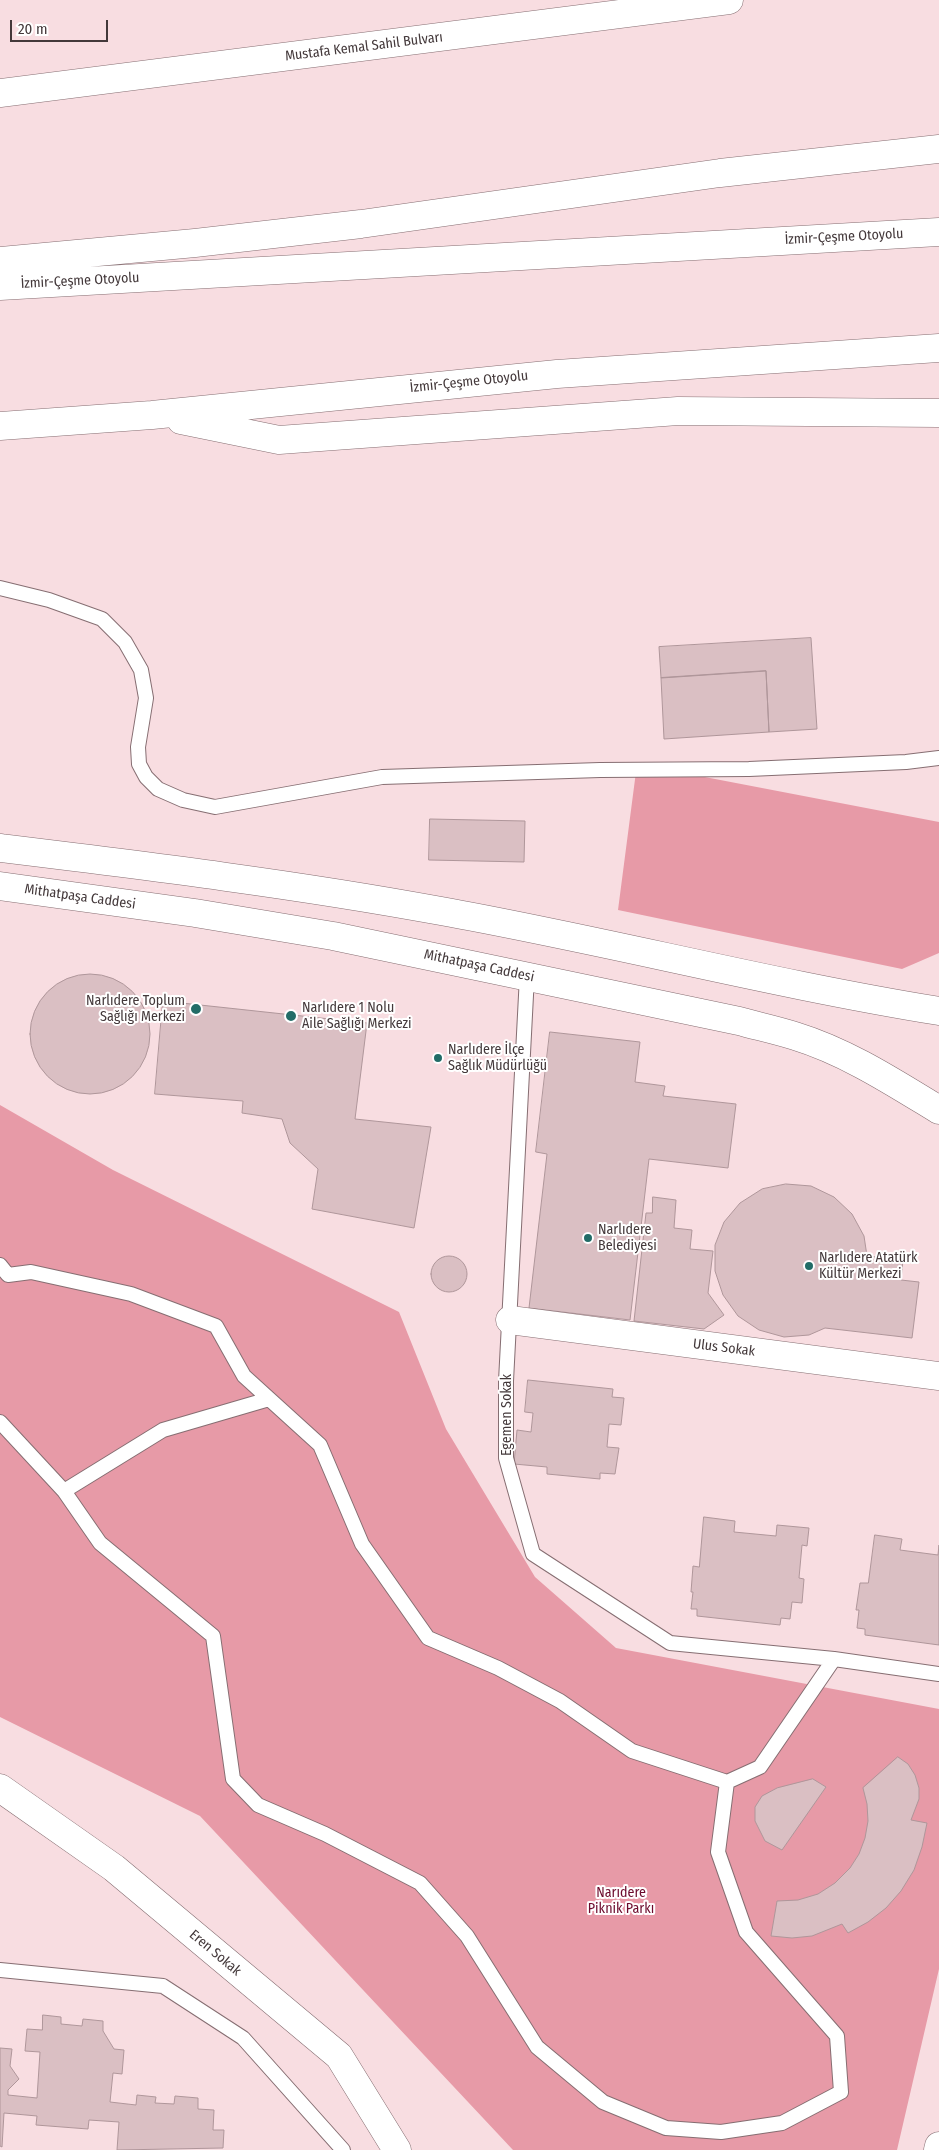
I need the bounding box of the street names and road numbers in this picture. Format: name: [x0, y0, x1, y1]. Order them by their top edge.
street label: Mustafa Kemal Sahil Bulvarı: [284, 29, 444, 65]
street label: İzmir-Çeşme Otoyolu: [784, 226, 904, 248]
street label: İzmir-Çeşme Otoyolu: [20, 270, 140, 292]
street label: İzmir-Çeşme Otoyolu: [409, 367, 529, 397]
street label: Mithatpaşa Caddesi: [23, 881, 137, 913]
street label: Mithatpaşa Caddesi: [422, 946, 536, 986]
street label: Ulus Sokak: [692, 1336, 756, 1360]
street label: Egemen Sokak: [499, 1374, 515, 1456]
street label: Eren Sokak: [186, 1926, 244, 1980]

